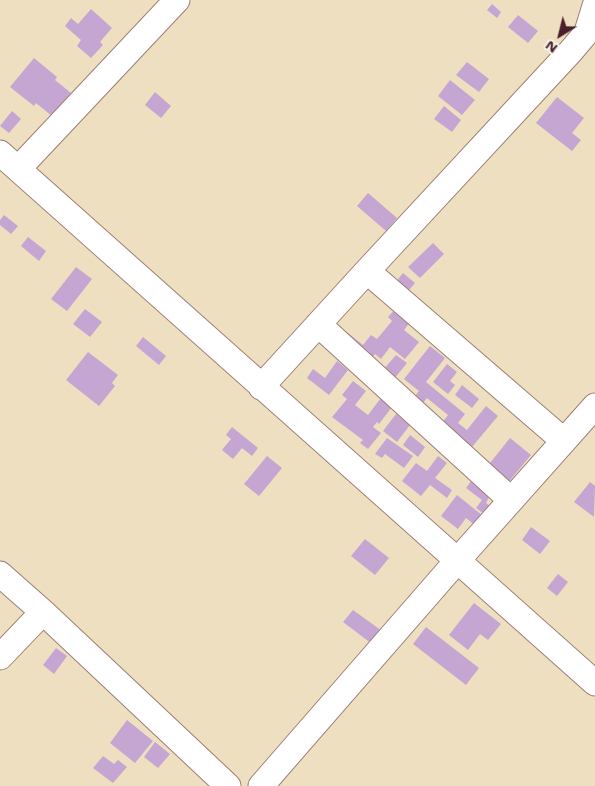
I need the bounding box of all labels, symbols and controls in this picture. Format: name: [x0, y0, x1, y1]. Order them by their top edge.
north arrow: [535, 10, 585, 60]
text: N: [541, 37, 561, 58]

